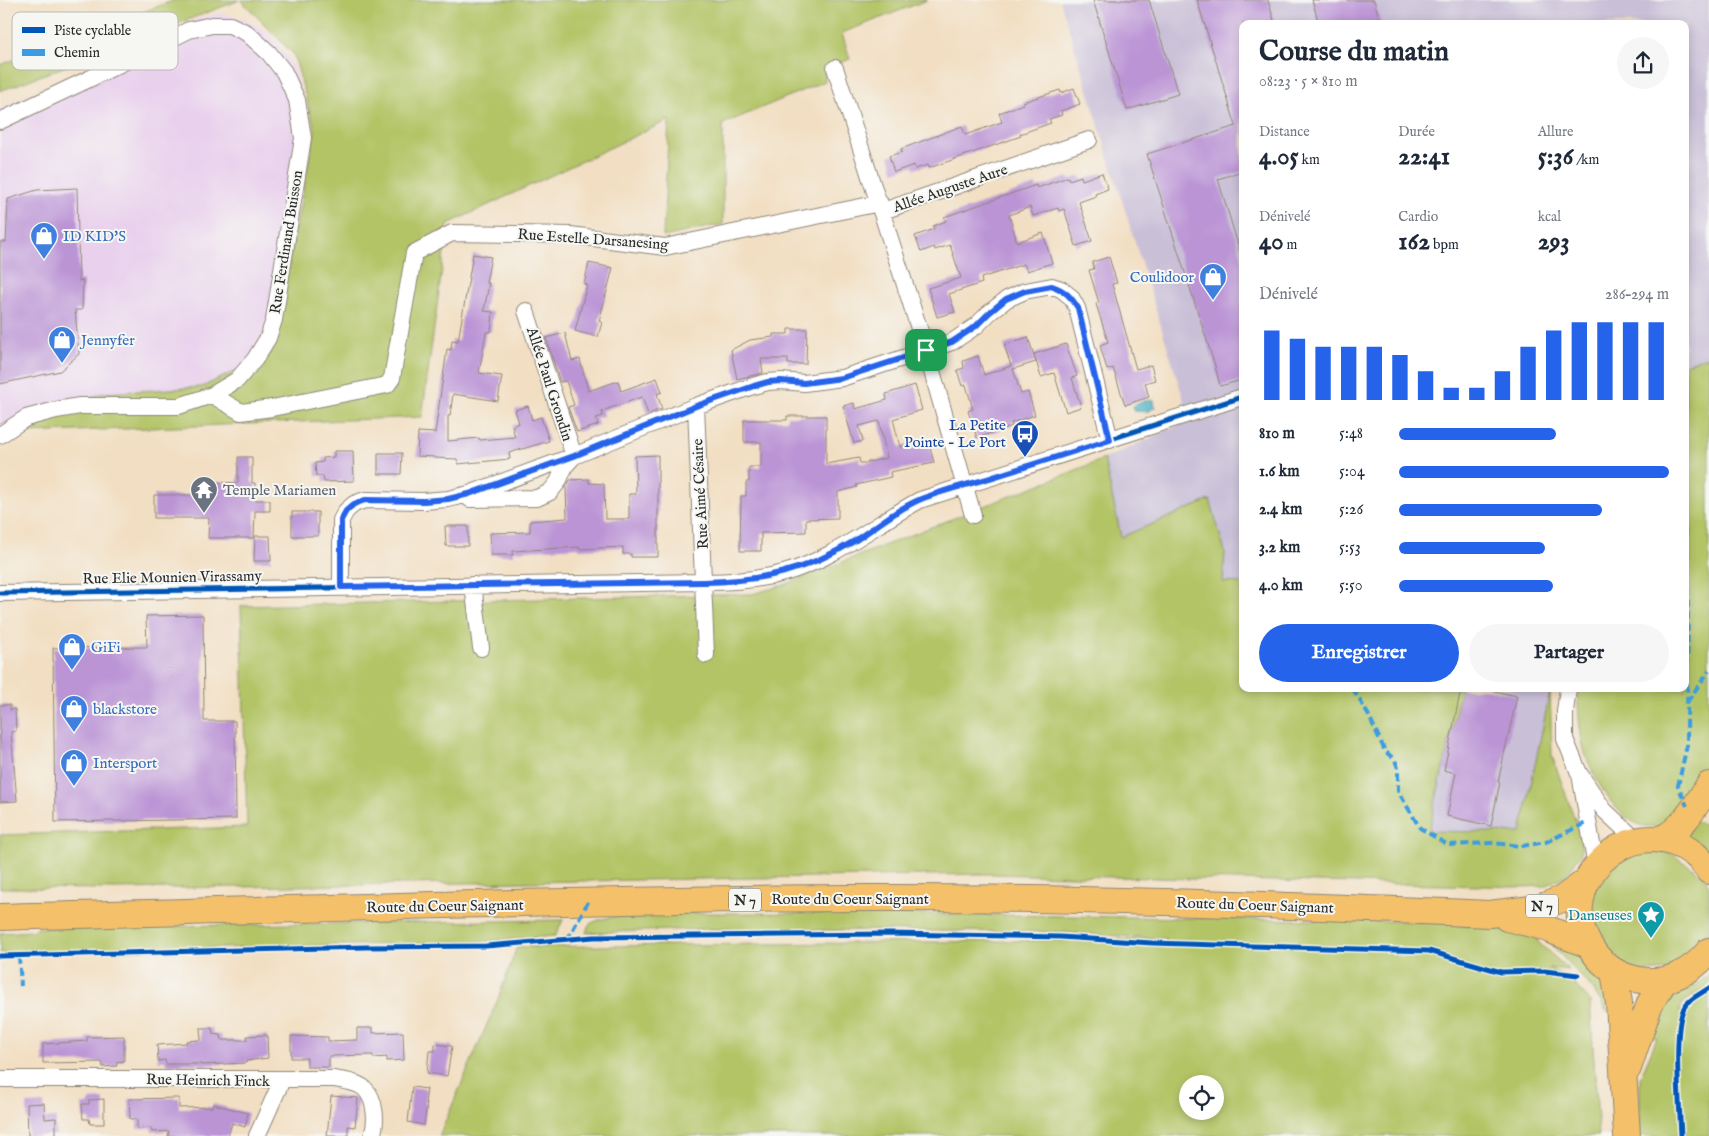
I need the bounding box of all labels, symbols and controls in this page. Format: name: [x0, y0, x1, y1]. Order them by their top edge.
legend: [12, 12, 178, 70]
text: Piste cyclable: [54, 22, 132, 40]
text: Course du matin: [1259, 35, 1449, 70]
button: share: [1617, 37, 1669, 89]
text: Chemin: [54, 44, 100, 62]
text: 08:23 · 5 × 810 m: [1259, 72, 1358, 92]
text: Distance: [1259, 123, 1310, 141]
text: Durée: [1398, 123, 1435, 141]
text: Allure: [1538, 123, 1574, 141]
text: 4.05: [1259, 141, 1299, 173]
text: 22:41: [1398, 141, 1450, 173]
text: 5:36: [1538, 141, 1573, 173]
text: km: [1299, 151, 1320, 169]
text: /km: [1573, 151, 1599, 169]
street label: Allée Auguste Aure: [889, 160, 1010, 217]
street label: Rue Ferdinand Buisson: [266, 169, 307, 315]
text: Dénivelé: [1259, 208, 1311, 226]
text: Cardio: [1398, 208, 1438, 226]
text: kcal: [1538, 208, 1561, 226]
shop icon: ID KID'S: [29, 221, 59, 260]
street label: Rue Estelle Darsanesing: [517, 225, 670, 254]
text: 40: [1259, 226, 1284, 258]
text: 162: [1398, 226, 1430, 258]
text: 293: [1538, 226, 1570, 258]
place label: ID KID'S: [63, 227, 126, 246]
text: m: [1284, 236, 1297, 254]
text: bpm: [1430, 236, 1459, 254]
shop icon: Coulidoor: [1198, 262, 1228, 301]
place label: Coulidoor: [1130, 268, 1194, 287]
text: Dénivelé: [1259, 285, 1318, 305]
text: 286–294 m: [1605, 285, 1669, 305]
street label: Allée Paul Grondin: [522, 324, 577, 444]
shop icon: Jennyfer: [47, 325, 77, 364]
pin: [905, 329, 947, 371]
place label: Jennyfer: [79, 331, 135, 350]
icon: arrive: [912, 336, 940, 364]
place label: La Petite Pointe - Le Port: [904, 416, 1006, 452]
bus stop icon: La Petite Pointe - Le Port: [1010, 419, 1040, 458]
text: 810 m: [1259, 424, 1295, 444]
text: 5:48: [1339, 424, 1363, 444]
street label: Rue Aimé Césaire: [688, 438, 713, 550]
text: 1.6 km: [1259, 462, 1300, 482]
text: 5:04: [1339, 462, 1365, 482]
temple icon: Temple Mariamen: [189, 475, 219, 514]
place label: Temple Mariamen: [223, 481, 336, 500]
text: 2.4 km: [1259, 500, 1302, 520]
text: 5:26: [1339, 500, 1363, 520]
text: 3.2 km: [1259, 538, 1300, 558]
text: 5:53: [1339, 538, 1361, 558]
street label: Rue Elie Mounien Virassamy: [82, 566, 262, 589]
text: 4.0 km: [1259, 576, 1303, 596]
text: 5:50: [1339, 576, 1363, 596]
button: Enregistrer: [1259, 624, 1459, 682]
button: Partager: [1469, 624, 1669, 682]
shop icon: GiFi: [57, 632, 87, 671]
place label: GiFi: [91, 638, 120, 657]
shop icon: blackstore: [59, 694, 89, 733]
place label: blackstore: [93, 700, 157, 719]
shop icon: Intersport: [59, 748, 89, 787]
place label: Intersport: [93, 754, 157, 773]
road number: N 7: [729, 888, 761, 912]
street label: Route du Coeur Saignant: [771, 890, 929, 909]
street label: Route du Coeur Saignant: [1176, 893, 1334, 918]
road number: N 7: [1526, 894, 1558, 918]
street label: Route du Coeur Saignant: [366, 896, 524, 917]
place icon: Danseuses: [1636, 900, 1666, 939]
place label: Danseuses: [1568, 906, 1632, 925]
street label: Rue Heinrich Finck: [146, 1070, 271, 1091]
map controls: [1179, 1075, 1224, 1120]
button: locate: [1179, 1075, 1224, 1120]

